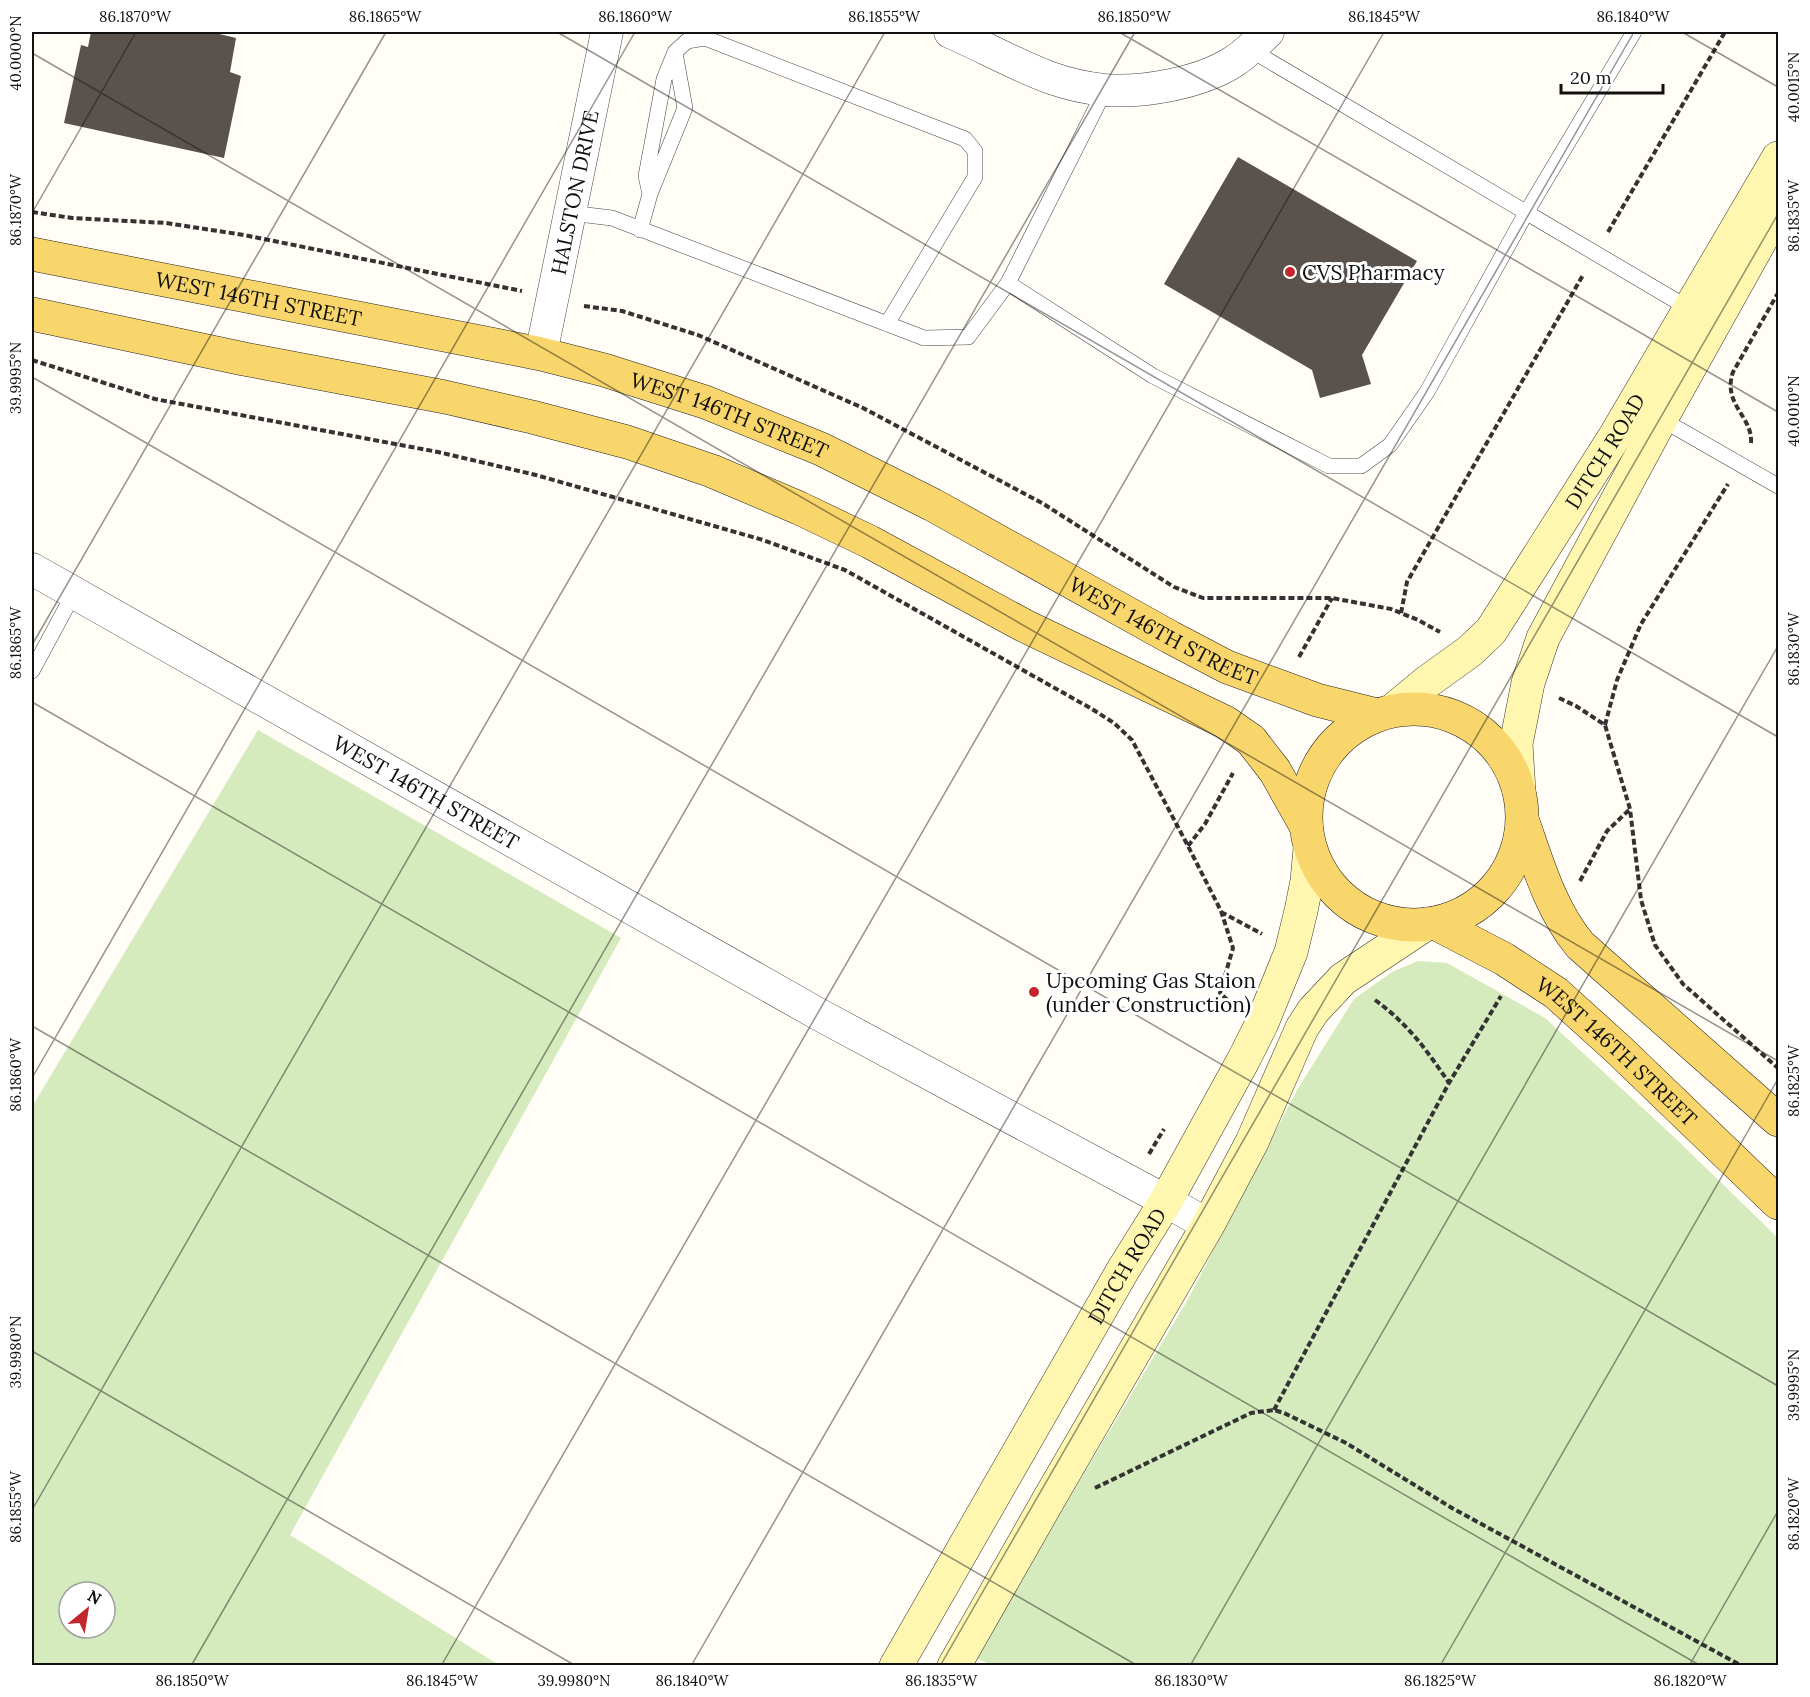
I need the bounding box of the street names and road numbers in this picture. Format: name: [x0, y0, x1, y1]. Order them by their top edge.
street label: HALSTON DRIVE: [544, 108, 604, 277]
street label: WEST 146TH STREET: [153, 265, 364, 332]
street label: WEST 146TH STREET: [627, 366, 833, 464]
street label: DITCH ROAD: [1559, 388, 1651, 514]
street label: WEST 146TH STREET: [1065, 570, 1262, 691]
street label: WEST 146TH STREET: [328, 729, 524, 856]
street label: WEST 146TH STREET: [1531, 970, 1703, 1132]
street label: DITCH ROAD: [1081, 1203, 1172, 1329]

